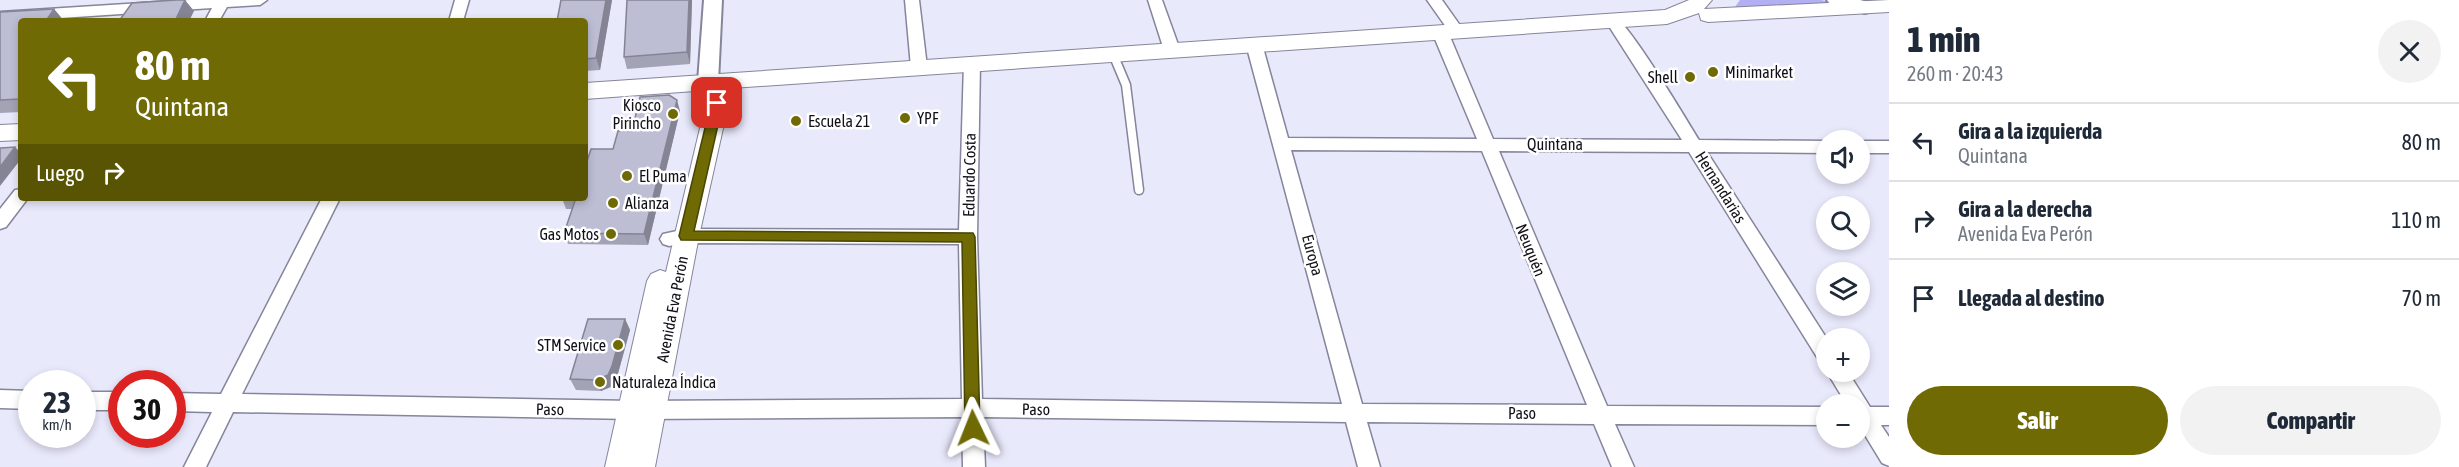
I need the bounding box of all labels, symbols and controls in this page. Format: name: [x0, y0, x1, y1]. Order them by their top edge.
text: 1 min: [1907, 18, 1981, 60]
button: close: [2378, 20, 2441, 83]
text: 80 m: [135, 41, 210, 89]
icon: left: [36, 42, 114, 120]
text: 260 m · 20:43: [1907, 62, 2004, 85]
place label: Minimarket: [1725, 63, 1794, 81]
marker: Minimarket: [1706, 65, 1720, 79]
place label: Shell: [1648, 68, 1679, 86]
marker: Shell: [1683, 70, 1697, 84]
pin: [691, 77, 742, 128]
icon: arrive: [700, 86, 733, 119]
text: Quintana: [135, 91, 229, 122]
place label: Kiosco Pirincho: [612, 96, 661, 132]
marker: Kiosco Pirincho: [666, 107, 680, 121]
place label: YPF: [917, 109, 939, 127]
marker: YPF: [898, 111, 912, 125]
place label: Escuela 21: [808, 112, 870, 130]
marker: Escuela 21: [789, 114, 803, 128]
text: Gira a la izquierda: [1958, 118, 2102, 144]
icon: left: [1907, 126, 1940, 159]
text: 80 m: [2401, 129, 2441, 155]
map controls: [1816, 130, 1870, 448]
button: sound: [1816, 130, 1870, 184]
street label: Eduardo Costa: [959, 133, 979, 217]
street label: Quintana: [1527, 135, 1583, 153]
text: Quintana: [1958, 144, 2028, 167]
street label: Hernandarias: [1692, 148, 1750, 226]
icon: right: [97, 156, 130, 189]
text: Luego: [36, 160, 85, 186]
place label: El Puma: [639, 167, 687, 185]
marker: El Puma: [620, 169, 634, 183]
place label: Alianza: [625, 194, 669, 212]
marker: Alianza: [606, 196, 620, 210]
button: search: [1816, 196, 1870, 250]
text: Gira a la derecha: [1958, 196, 2092, 222]
icon: right: [1907, 204, 1940, 237]
text: 110 m: [2391, 207, 2441, 233]
street label: Neuquén: [1511, 221, 1550, 279]
text: Avenida Eva Perón: [1958, 222, 2093, 245]
place label: Gas Motos: [539, 225, 599, 243]
marker: Gas Motos: [604, 227, 618, 241]
street label: Europa: [1298, 232, 1327, 278]
street label: Avenida Eva Perón: [653, 254, 691, 364]
button: layers: [1816, 262, 1870, 316]
icon: arrive: [1907, 282, 1940, 315]
text: Llegada al destino: [1958, 285, 2105, 311]
text: 70 m: [2401, 285, 2441, 311]
button: +: [1816, 328, 1870, 382]
place label: STM Service: [537, 336, 606, 354]
marker: STM Service: [611, 338, 625, 352]
speed limit sign: 30: [108, 370, 186, 448]
place label: Naturaleza Índica: [612, 373, 716, 391]
marker: Naturaleza Índica: [593, 375, 607, 389]
text: 23: [43, 385, 71, 419]
button: Salir: [1907, 386, 2168, 455]
button: Compartir: [2180, 386, 2441, 455]
button: −: [1816, 394, 1870, 448]
position arrow: [941, 396, 1005, 460]
street label: Paso: [536, 400, 564, 418]
street label: Paso: [1022, 400, 1050, 418]
street label: Paso: [1508, 404, 1536, 422]
text: km/h: [42, 416, 72, 433]

